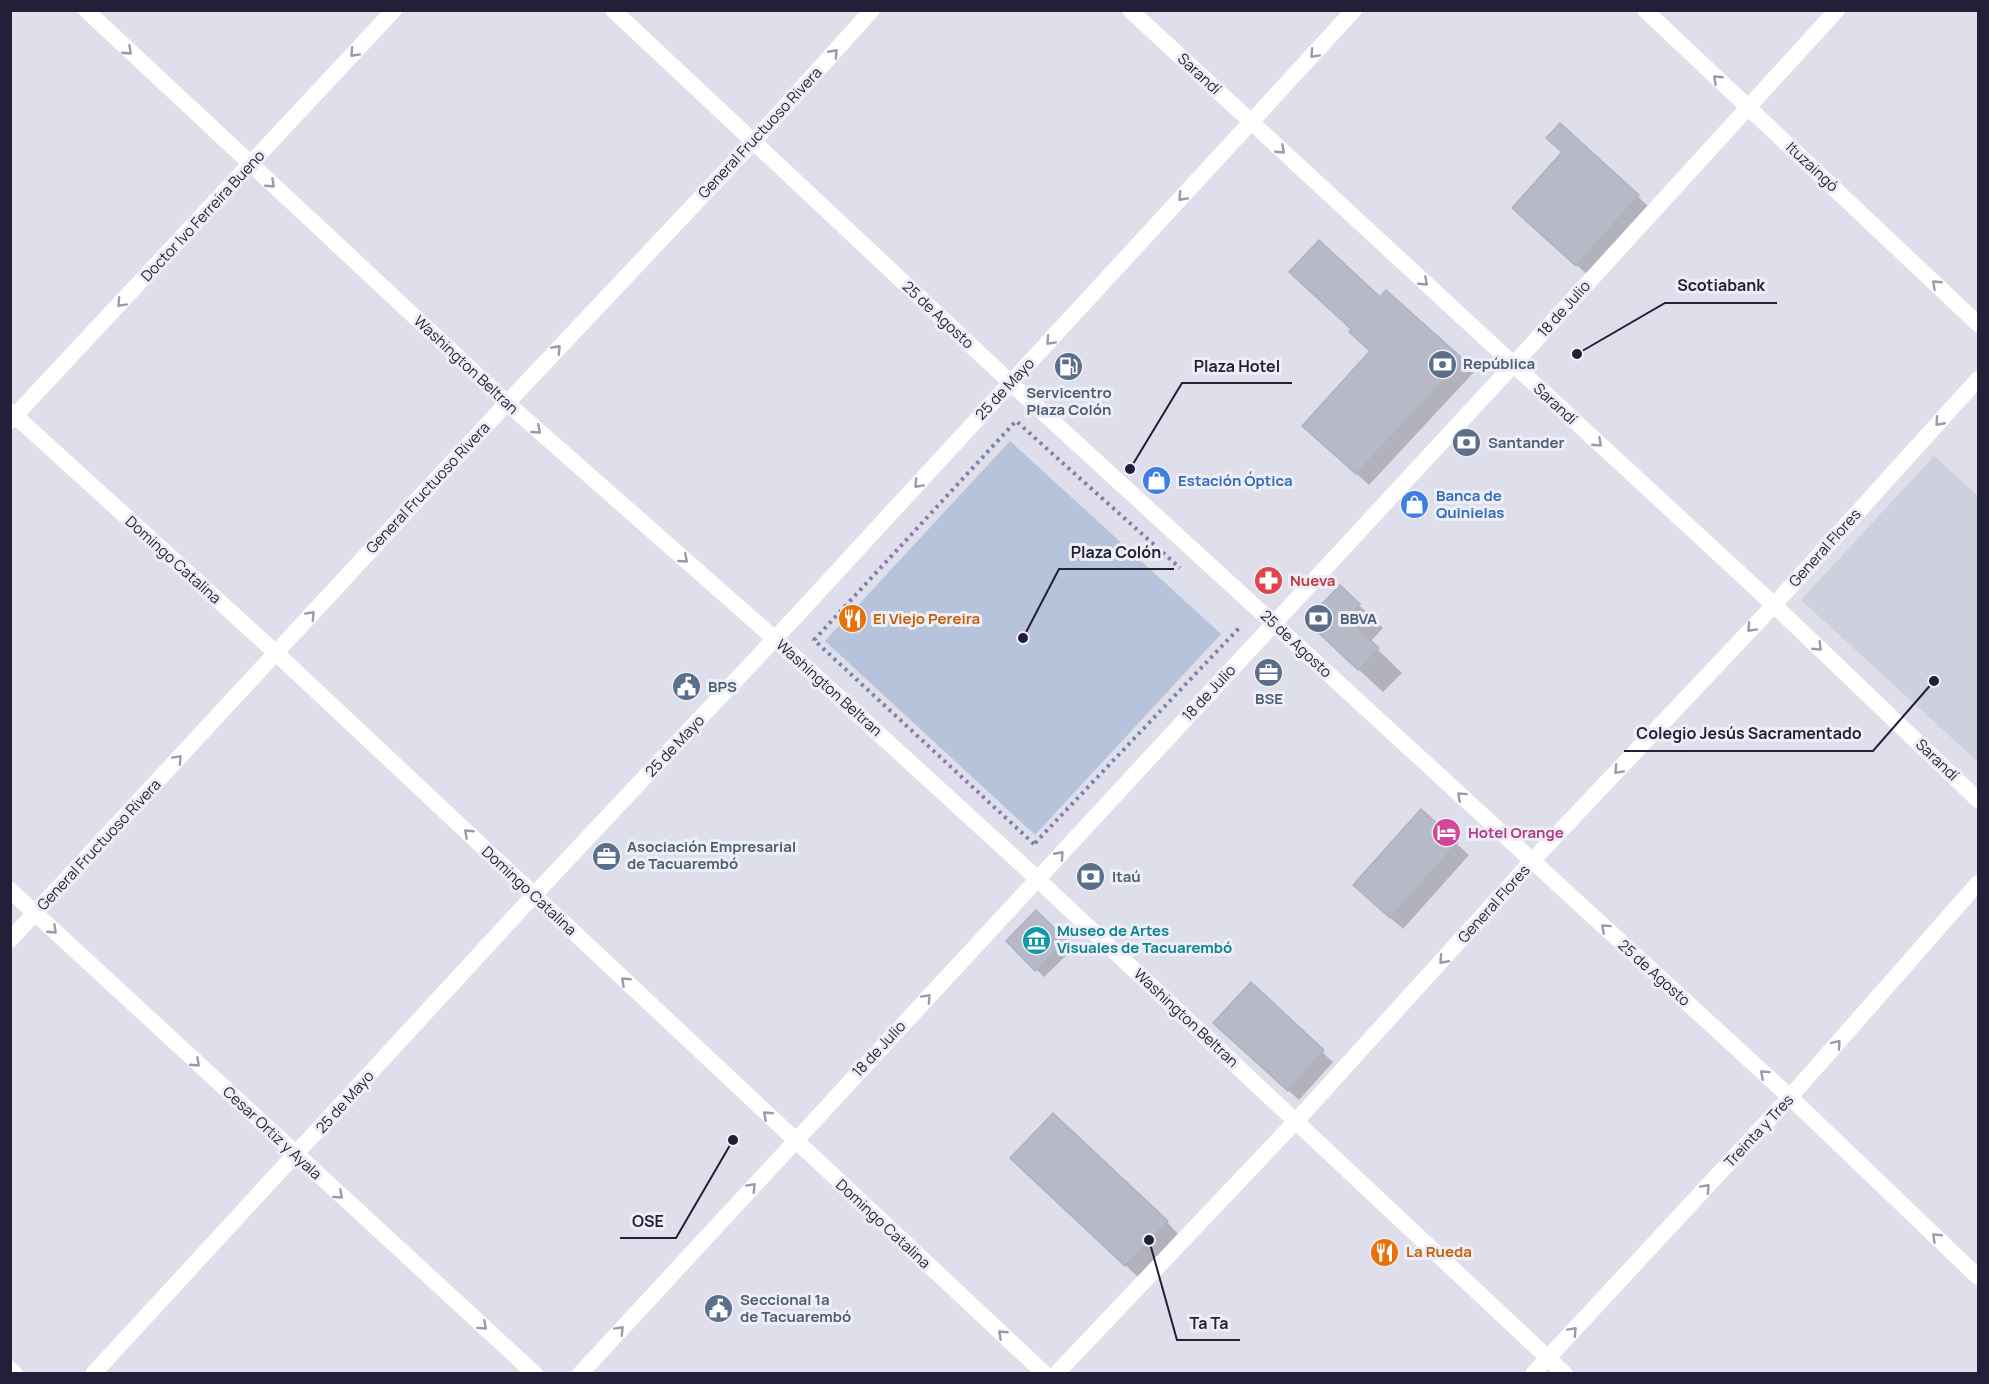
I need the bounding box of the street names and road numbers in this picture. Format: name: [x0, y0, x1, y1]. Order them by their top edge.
street label: Sarandí: [1173, 48, 1226, 99]
street label: General Fructuoso Rivera: [693, 62, 826, 203]
street label: Ituzaingó: [1782, 137, 1843, 196]
street label: Doctor Ivo Ferreira Bueno: [136, 145, 269, 286]
street label: 25 de Agosto: [898, 276, 979, 353]
street label: 18 de Julio: [1532, 276, 1595, 342]
street label: Washington Beltran: [409, 311, 523, 419]
street label: 25 de Mayo: [970, 353, 1039, 424]
street label: Sarandí: [1529, 378, 1582, 429]
street label: General Fructuoso Rivera: [361, 417, 494, 558]
street label: General Flores: [1784, 504, 1865, 591]
street label: Domingo Catalina: [121, 511, 226, 608]
street label: 25 de Agosto: [1256, 605, 1337, 682]
street label: Washington Beltran: [772, 634, 887, 741]
street label: 18 de Julio: [1177, 660, 1240, 725]
street label: 25 de Mayo: [640, 710, 709, 781]
street label: Sarandí: [1911, 734, 1964, 786]
street label: General Fructuoso Rivera: [32, 774, 165, 915]
street label: Domingo Catalina: [477, 841, 581, 940]
street label: General Flores: [1453, 860, 1534, 947]
street label: 25 de Agosto: [1614, 935, 1695, 1011]
street label: Washington Beltran: [1129, 964, 1243, 1072]
street label: 18 de Julio: [847, 1016, 910, 1081]
street label: 25 de Mayo: [311, 1066, 379, 1138]
street label: Cesar Ortiz y Ayala: [218, 1081, 326, 1184]
street label: Treinta y Tres: [1719, 1089, 1798, 1172]
street label: Domingo Catalina: [831, 1174, 935, 1273]

